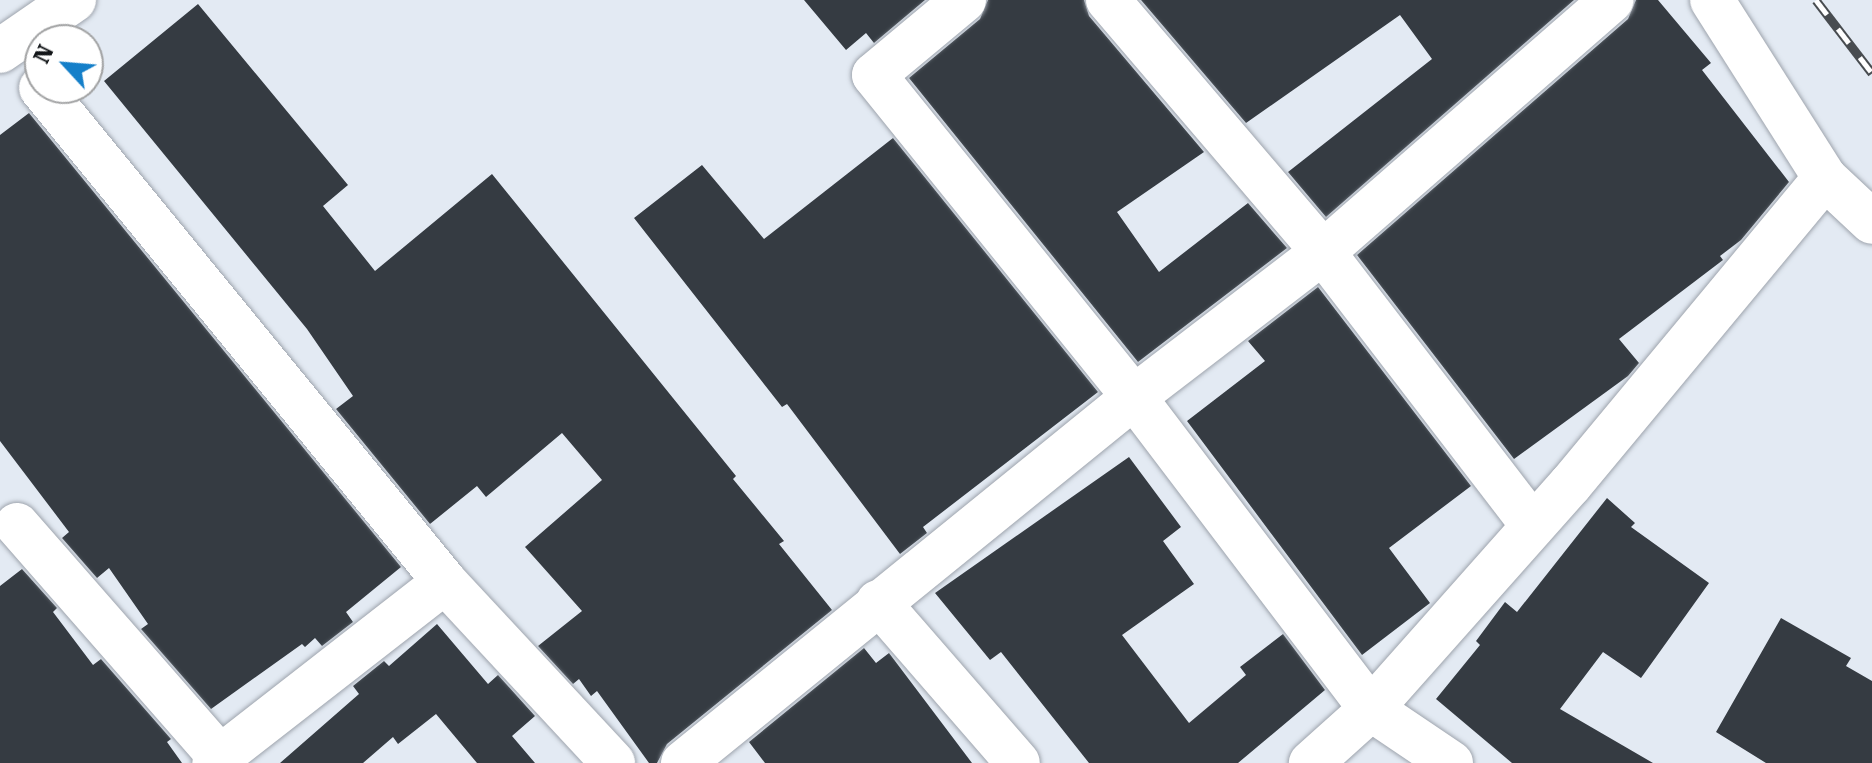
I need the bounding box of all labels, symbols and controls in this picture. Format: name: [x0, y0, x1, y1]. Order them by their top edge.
north arrow: [24, 24, 104, 104]
text: N: [29, 41, 59, 67]

